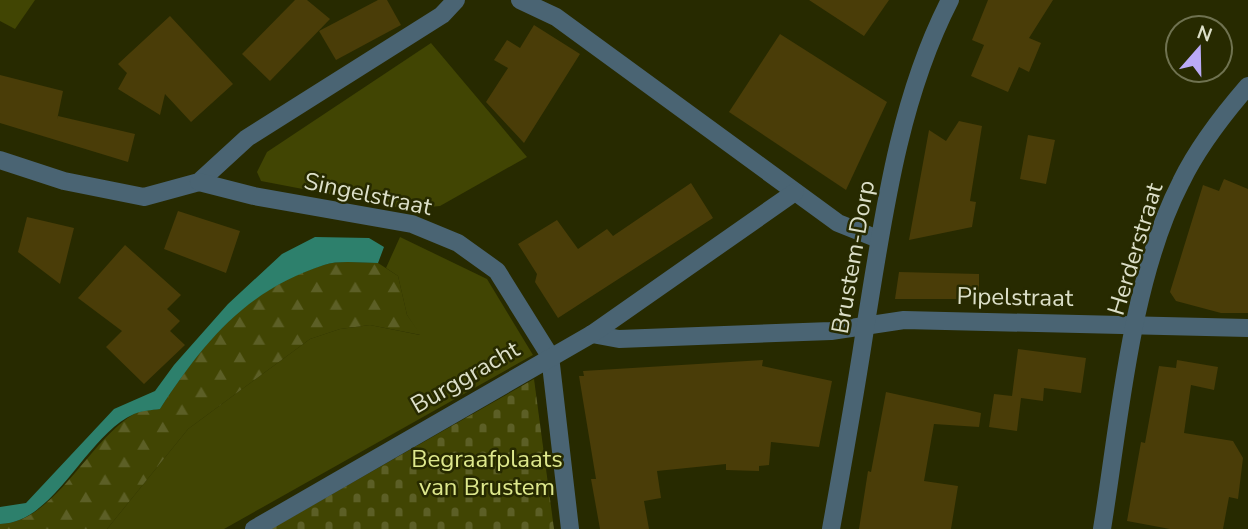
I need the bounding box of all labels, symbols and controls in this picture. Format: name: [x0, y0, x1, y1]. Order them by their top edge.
north arrow: [1164, 14, 1234, 84]
text: N: [1193, 19, 1216, 49]
street label: Singelstraat: [301, 165, 435, 223]
street label: Brustem-Dorp: [824, 178, 882, 336]
street label: Herderstraat: [1100, 178, 1170, 319]
street label: Pipelstraat: [956, 280, 1074, 314]
street label: Burggracht: [405, 333, 526, 421]
park label: Begraafplaats van Brustem: [411, 443, 563, 503]

